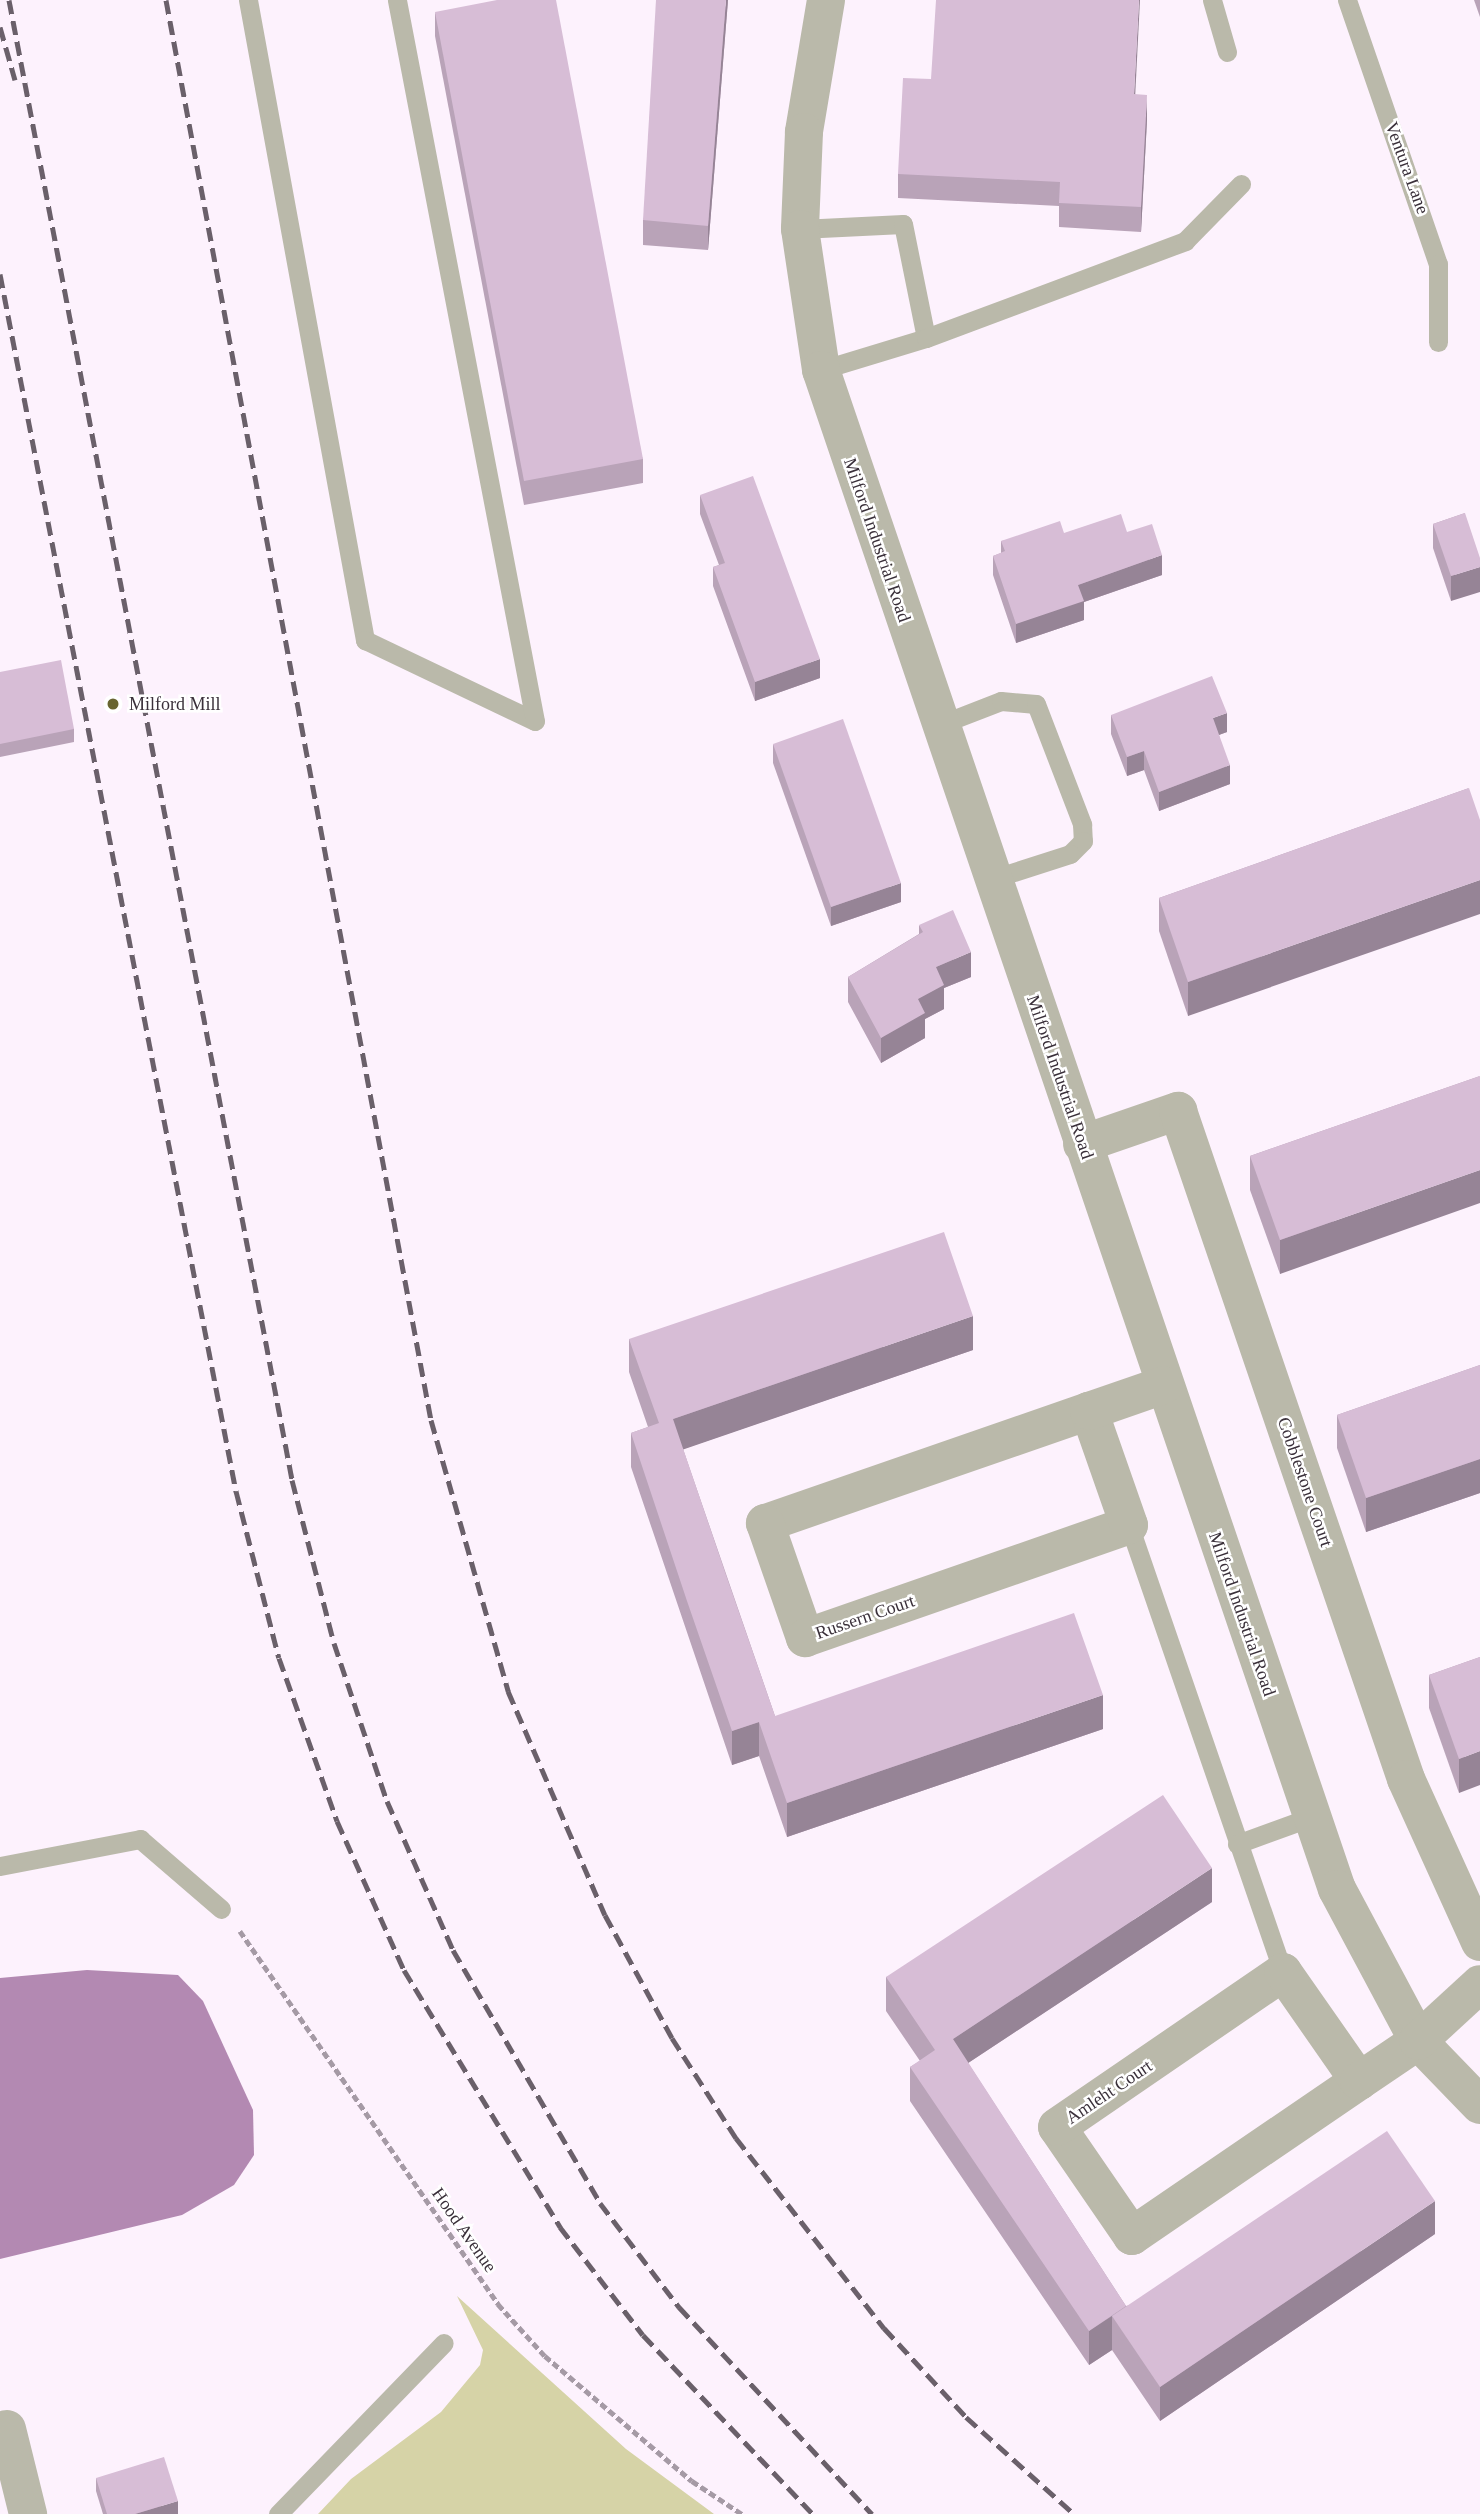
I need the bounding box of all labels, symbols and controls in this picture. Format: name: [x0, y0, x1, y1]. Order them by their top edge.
street label: Ventura Lane: [1380, 119, 1434, 217]
street label: Milford Industrial Road: [839, 455, 915, 625]
place label: Milford Mill: [129, 693, 221, 715]
marker: Milford Mill: [103, 694, 123, 714]
street label: Milford Industrial Road: [1022, 992, 1098, 1162]
street label: Cobblestone Court: [1273, 1414, 1337, 1550]
street label: Milford Industrial Road: [1204, 1529, 1280, 1699]
street label: Russern Court: [813, 1590, 917, 1644]
street label: Amleht Court: [1062, 2055, 1156, 2129]
street label: Hood Avenue: [427, 2183, 501, 2277]

